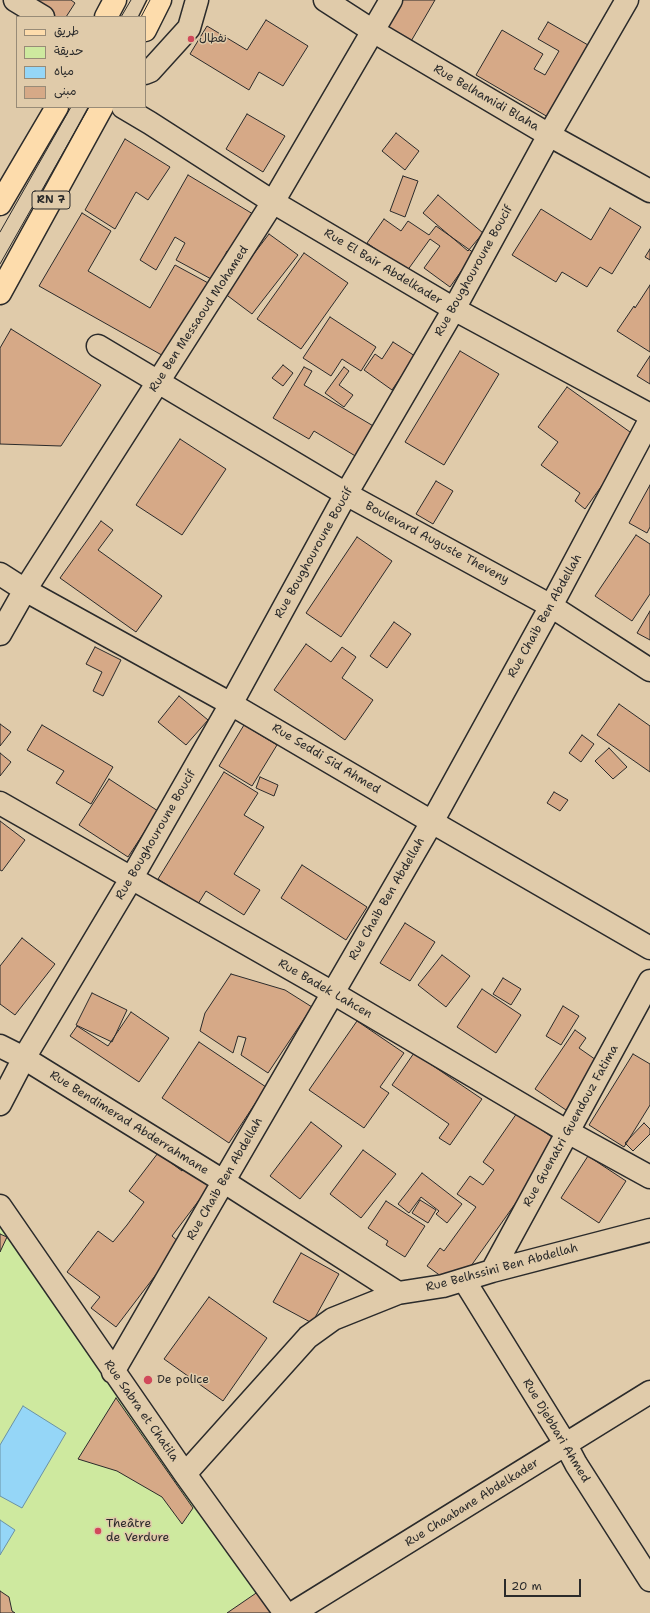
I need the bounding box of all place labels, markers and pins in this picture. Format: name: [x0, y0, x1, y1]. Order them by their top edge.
place label: نفطال: [199, 32, 227, 46]
marker: نفطال: [186, 34, 196, 44]
place label: De police: [157, 1373, 209, 1387]
marker: De police: [142, 1374, 154, 1386]
place label: Theâtre de Verdure: [106, 1517, 169, 1545]
marker: Theâtre de Verdure: [93, 1526, 103, 1536]

